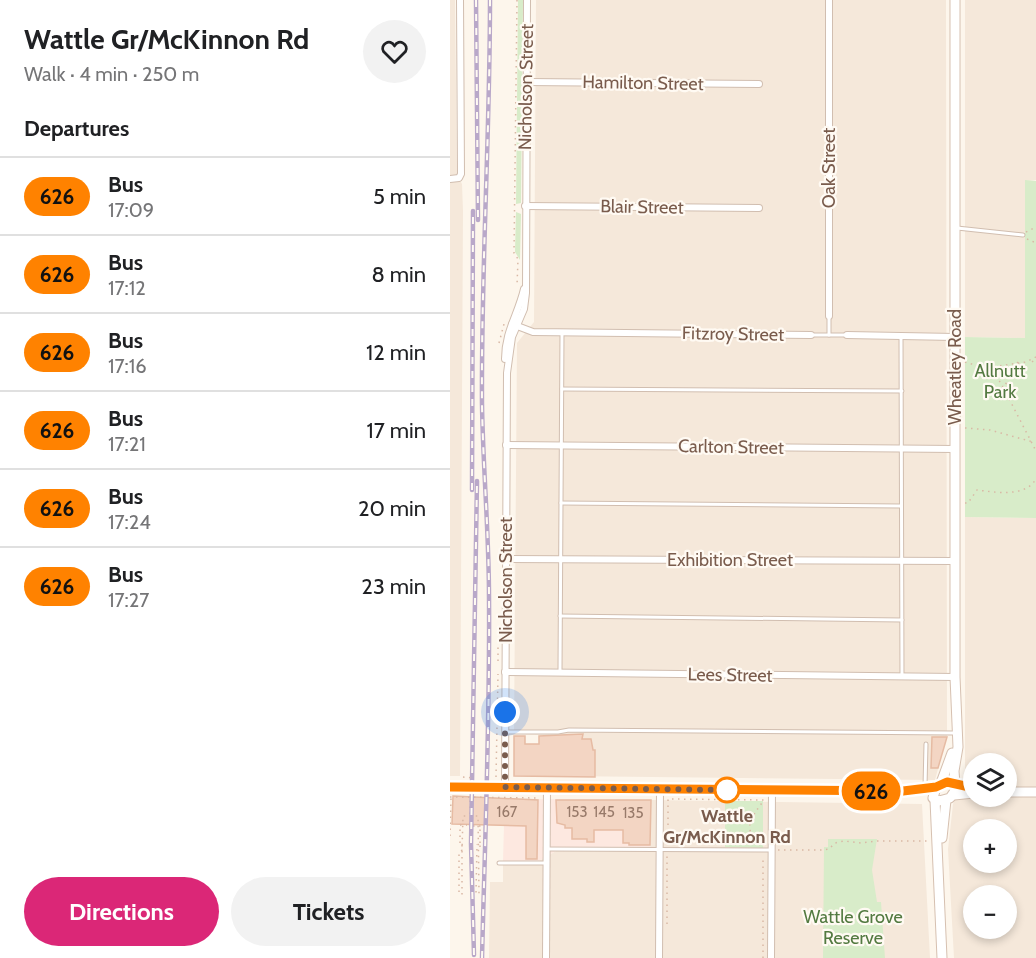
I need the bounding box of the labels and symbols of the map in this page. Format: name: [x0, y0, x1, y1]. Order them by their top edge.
street label: Nicholson Street: [514, 24, 538, 150]
street label: Hamilton Street: [582, 71, 704, 95]
street label: Oak Street: [818, 128, 840, 208]
street label: Blair Street: [600, 195, 684, 219]
street label: Wheatley Road: [944, 309, 966, 425]
street label: Fitzroy Street: [682, 322, 784, 346]
park label: Allnutt Park: [974, 360, 1026, 403]
street label: Carlton Street: [678, 435, 784, 459]
street label: Nicholson Street: [495, 517, 517, 643]
street label: Exhibition Street: [667, 549, 793, 571]
street label: Lees Street: [687, 663, 773, 687]
your location: [490, 697, 520, 727]
line badge: 626: [836, 772, 906, 810]
marker: Wattle Gr/McKinnon Rd: [714, 777, 740, 803]
house number: 167: [497, 803, 518, 821]
house number: 153: [566, 803, 588, 821]
house number: 145: [593, 803, 615, 821]
house number: 135: [622, 804, 644, 822]
place label: Wattle Gr/McKinnon Rd: [663, 805, 791, 848]
park label: Wattle Grove Reserve: [803, 906, 903, 949]

